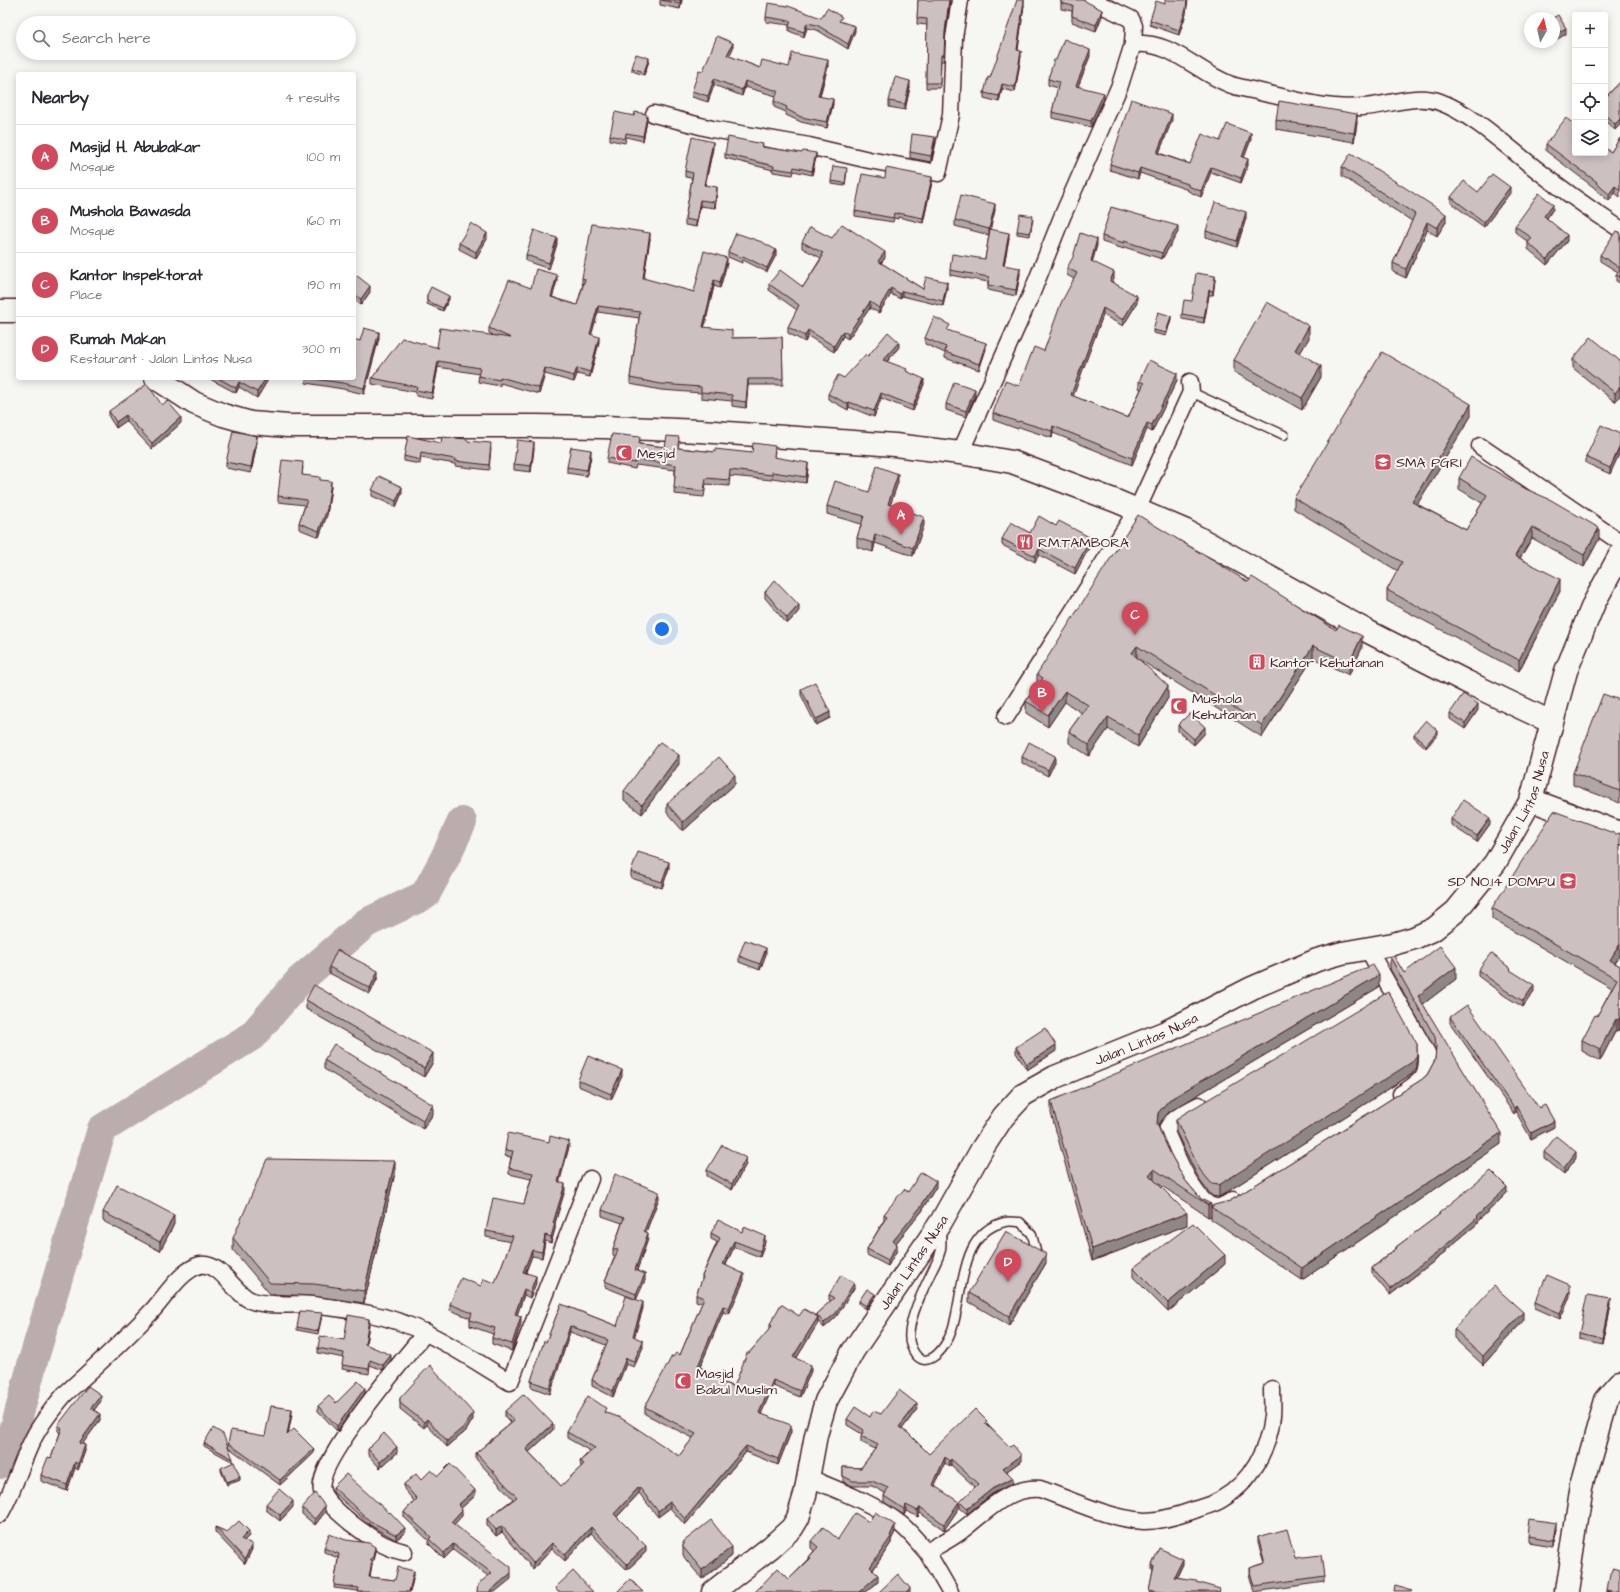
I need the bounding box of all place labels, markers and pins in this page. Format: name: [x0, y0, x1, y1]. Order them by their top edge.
mosque icon: Mesjid: [614, 443, 634, 463]
place label: Mesjid: [637, 444, 675, 464]
school or university icon: SMA PGRI: [1373, 452, 1393, 472]
place label: SMA PGRI: [1396, 453, 1462, 473]
pin: A: [888, 502, 914, 535]
restaurant icon: RM.TAMBORA: [1015, 532, 1035, 552]
place label: RM.TAMBORA: [1038, 533, 1129, 553]
pin: C: [1122, 602, 1148, 635]
building icon: Kantor Kehutanan: [1247, 652, 1267, 672]
place label: Kantor Kehutanan: [1270, 653, 1383, 673]
pin: B: [1029, 680, 1055, 713]
place label: Mushola Kehutanan: [1192, 689, 1256, 725]
mosque icon: Mushola Kehutanan: [1169, 696, 1189, 716]
school or university icon: SD NO.14 DOMPU: [1558, 871, 1578, 891]
place label: SD NO.14 DOMPU: [1447, 872, 1555, 892]
pin: D: [995, 1249, 1021, 1282]
place label: Masjid Babul Muslim: [696, 1364, 777, 1400]
mosque icon: Masjid Babul Muslim: [673, 1371, 693, 1391]

